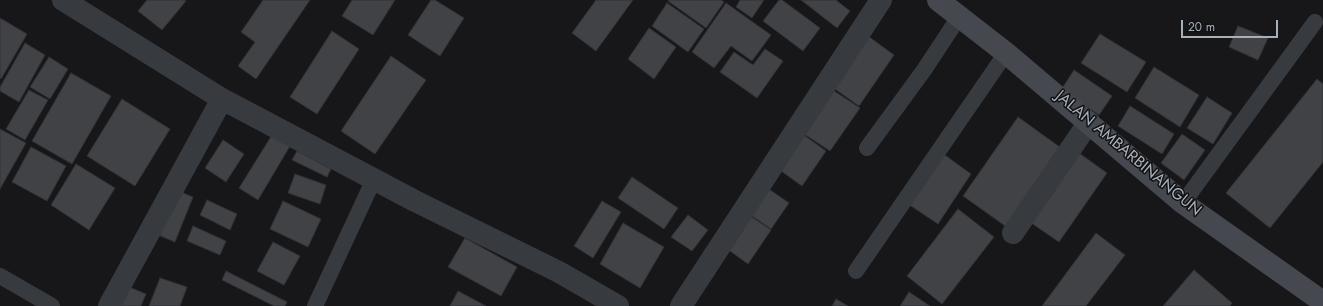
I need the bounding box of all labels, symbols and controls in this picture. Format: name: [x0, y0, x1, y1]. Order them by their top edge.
scale bar: [1183, 12, 1280, 38]
text: 20 m: [1188, 18, 1215, 36]
street label: JALAN AMBARBINANGUN: [1051, 87, 1205, 221]

